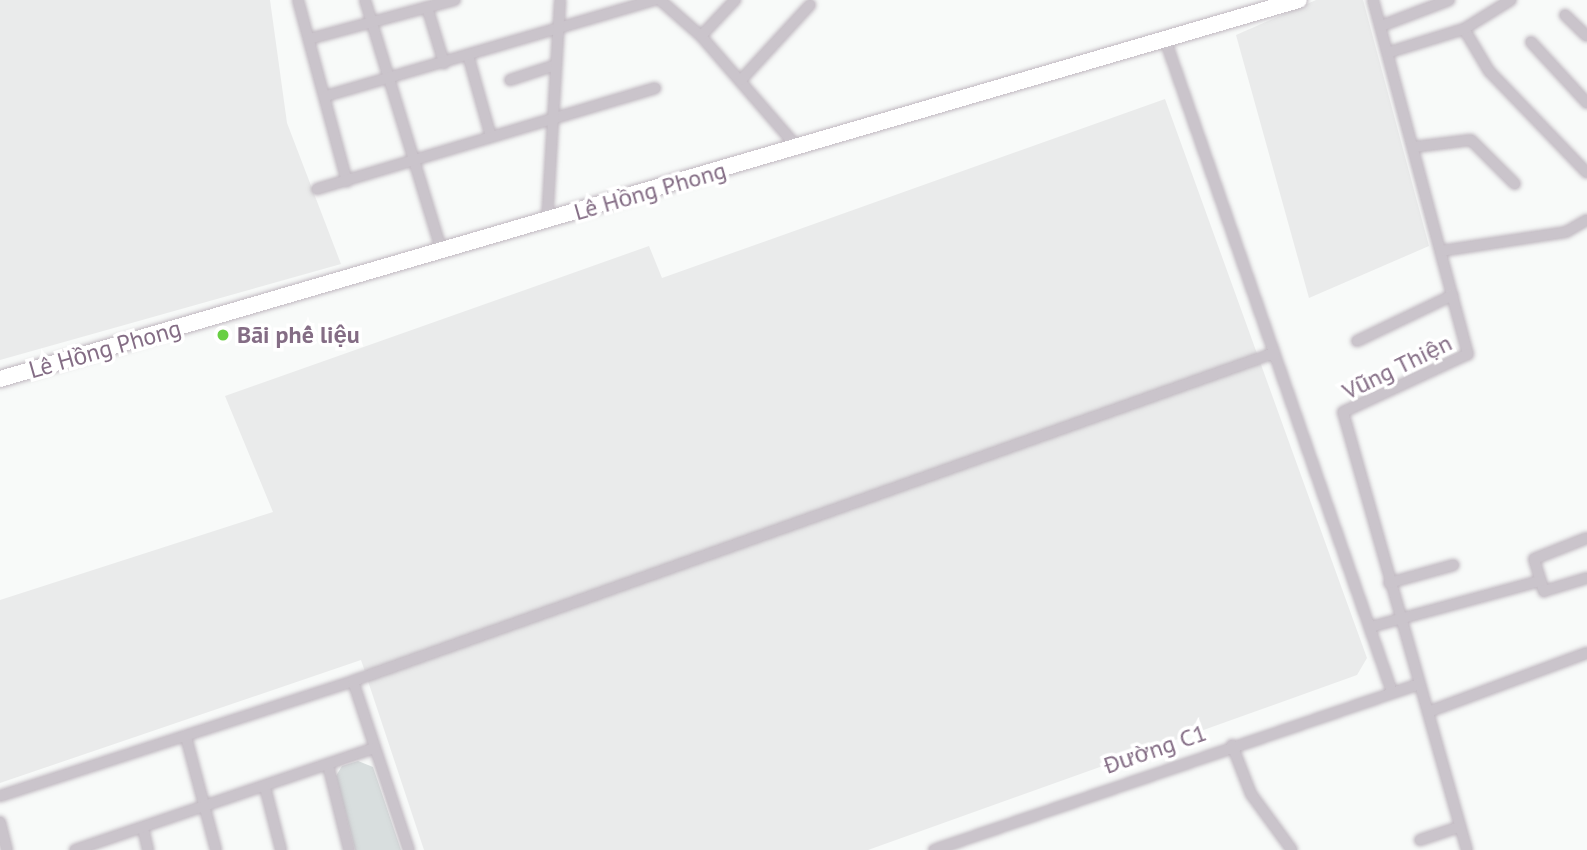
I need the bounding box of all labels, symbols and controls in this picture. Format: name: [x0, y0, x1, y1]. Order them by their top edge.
street label: Lê Hồng Phong: [571, 156, 729, 226]
street label: Lê Hồng Phong: [26, 314, 184, 384]
place label: Bãi phế liệu: [237, 321, 360, 349]
marker: Bãi phế liệu: [215, 327, 231, 343]
street label: Vũng Thiện: [1337, 328, 1457, 406]
street label: Đường C1: [1100, 718, 1210, 780]

